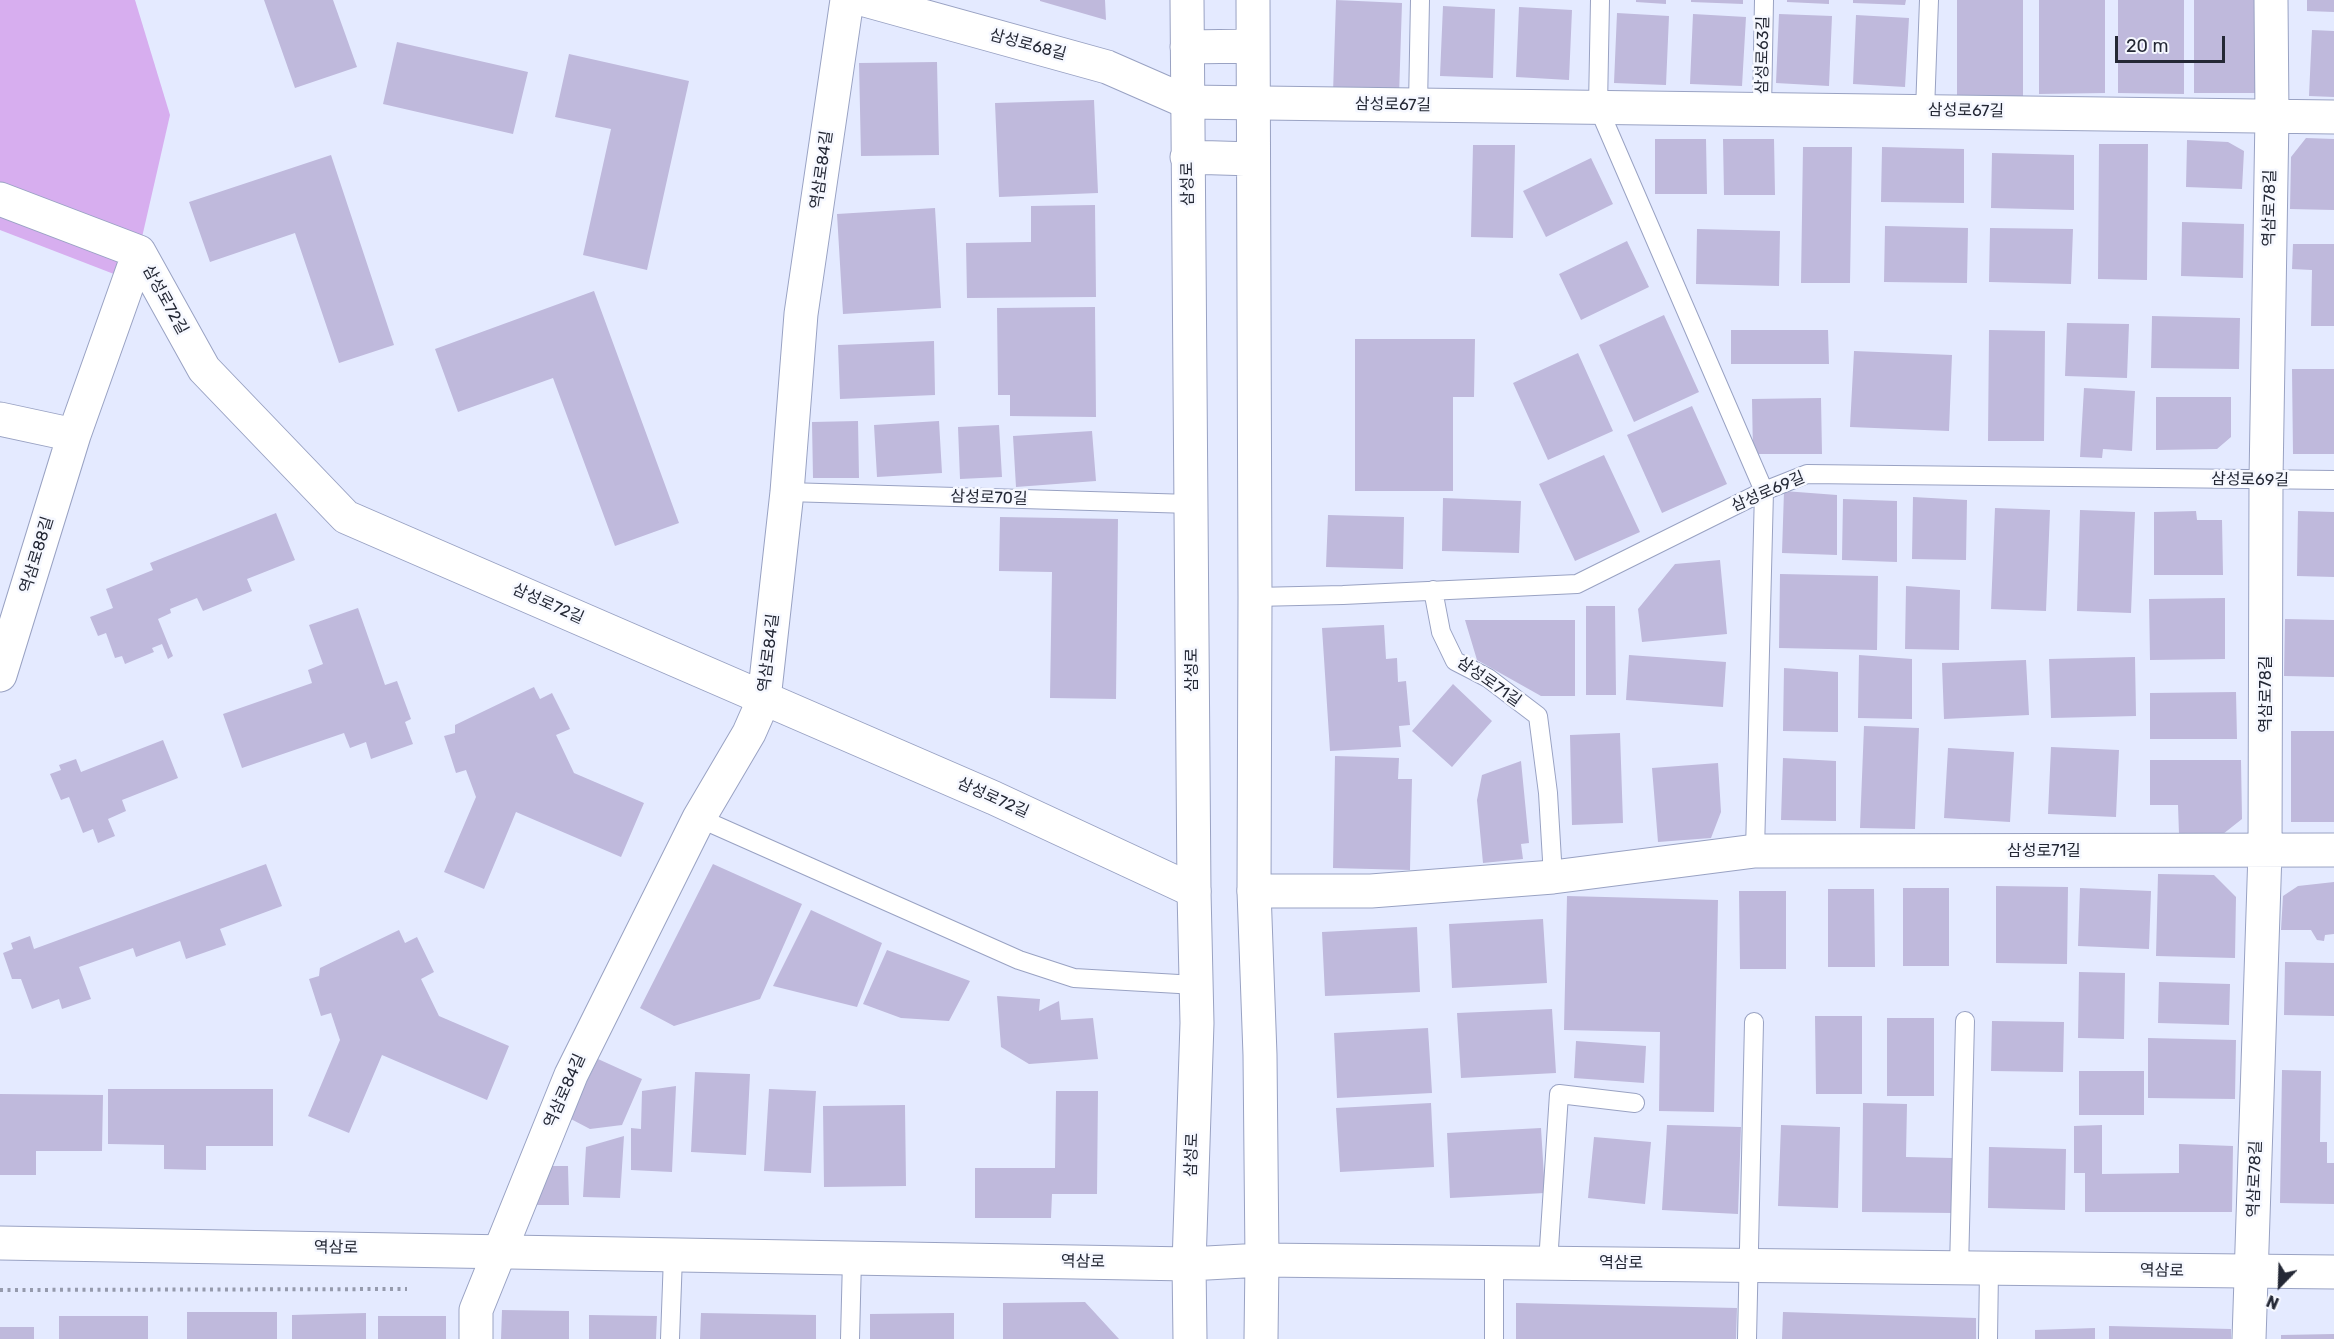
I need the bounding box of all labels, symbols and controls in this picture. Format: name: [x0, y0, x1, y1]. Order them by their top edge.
street label: 삼성로63길: [1753, 16, 1773, 94]
scale bar: [2118, 24, 2228, 62]
street label: 삼성로68길: [988, 26, 1068, 64]
text: 20 m: [2126, 35, 2168, 57]
street label: 삼성로67길: [1355, 95, 1431, 115]
street label: 삼성로67길: [1928, 101, 2004, 121]
street label: 역삼로84길: [807, 130, 837, 210]
street label: 삼성로: [1178, 162, 1198, 206]
street label: 역삼로78길: [2260, 169, 2280, 247]
street label: 삼성로72길: [138, 262, 192, 338]
street label: 삼성로69길: [1728, 468, 1808, 516]
street label: 삼성로69길: [2211, 470, 2289, 490]
street label: 삼성로70길: [950, 487, 1028, 509]
street label: 역삼로88길: [16, 514, 58, 596]
street label: 삼성로72길: [509, 580, 587, 628]
street label: 역삼로84길: [755, 613, 783, 693]
street label: 삼성로: [1182, 648, 1202, 692]
street label: 삼성로71길: [1453, 653, 1525, 711]
street label: 역삼로78길: [2256, 655, 2276, 733]
street label: 삼성로72길: [954, 774, 1032, 822]
street label: 삼성로71길: [2007, 841, 2081, 861]
street label: 역삼로84길: [540, 1051, 590, 1131]
street label: 삼성로: [1182, 1133, 1202, 1177]
street label: 역삼로78길: [2244, 1140, 2266, 1218]
street label: 역삼로: [314, 1238, 358, 1258]
street label: 역삼로: [1061, 1252, 1105, 1272]
street label: 역삼로: [1599, 1253, 1643, 1273]
north arrow: [2250, 1255, 2310, 1315]
street label: 역삼로: [2140, 1261, 2184, 1281]
text: N: [2264, 1291, 2282, 1313]

